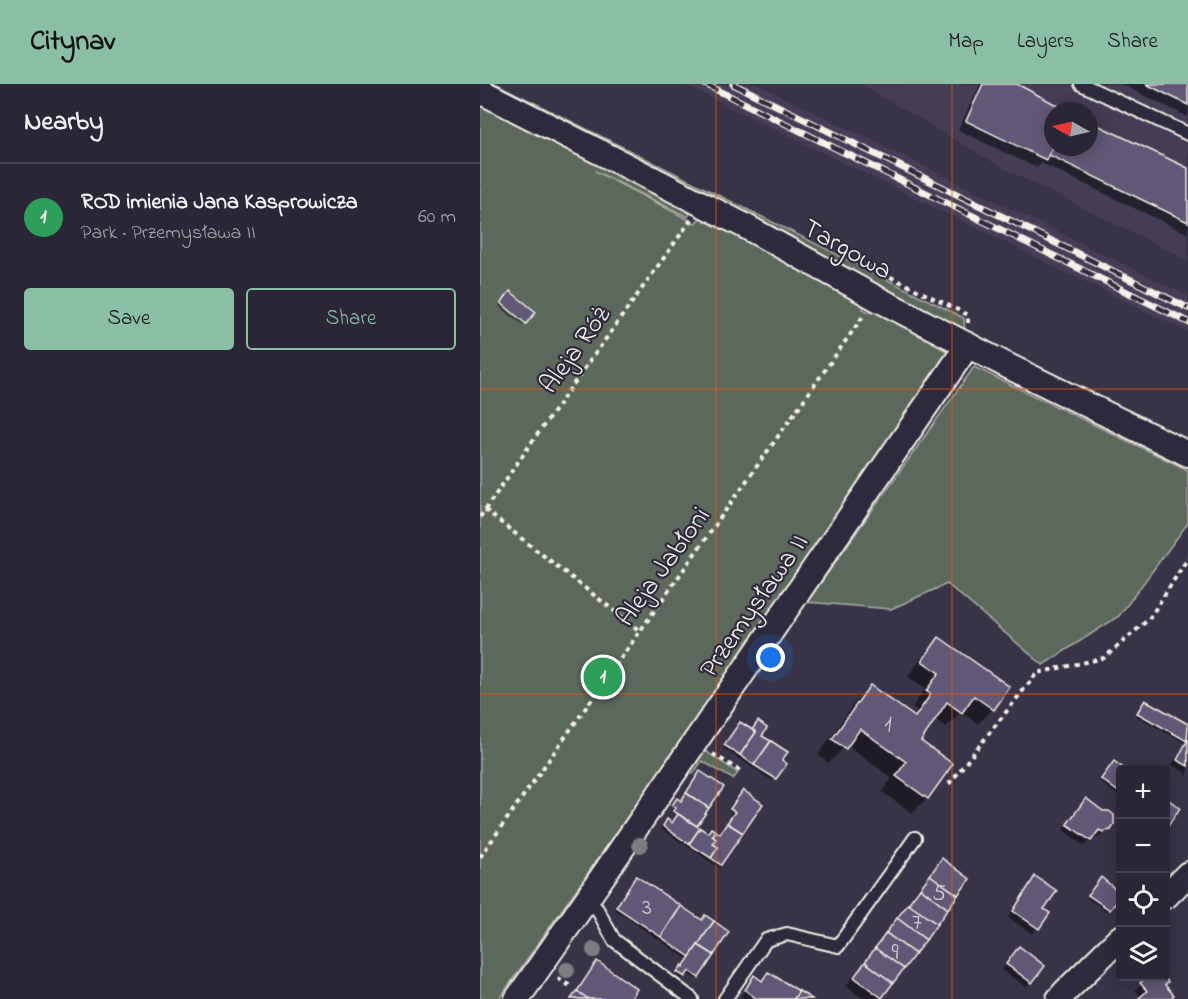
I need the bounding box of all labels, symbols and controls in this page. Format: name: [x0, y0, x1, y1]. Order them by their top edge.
text: Citynav: [30, 22, 115, 63]
text: Map: [948, 27, 984, 57]
text: Layers: [1017, 27, 1074, 57]
text: Share: [1107, 27, 1158, 57]
north arrow: [1044, 102, 1098, 156]
text: Nearby: [24, 104, 103, 142]
text: ROD imienia Jana Kasprowicza: [81, 187, 358, 219]
text: 1: [40, 203, 47, 232]
text: 60 m: [418, 203, 456, 232]
street label: Targowa: [795, 210, 899, 291]
text: Park · Przemysława II: [81, 219, 256, 248]
button: Save: [24, 288, 234, 350]
button: Share: [246, 288, 456, 350]
street label: Aleja Róż: [531, 298, 622, 402]
street label: Aleja Jabłoni: [607, 500, 721, 635]
street label: Przemysława II: [691, 526, 819, 686]
your location: [756, 643, 785, 672]
pin: 1: [584, 654, 622, 700]
house number: 1: [884, 708, 892, 743]
map controls: [1116, 765, 1170, 981]
button: +: [1116, 765, 1170, 819]
button: −: [1116, 819, 1170, 873]
button: locate: [1116, 873, 1170, 927]
house number: 5: [932, 877, 946, 912]
house number: 3: [642, 891, 652, 926]
house number: 7: [912, 906, 922, 941]
button: layers: [1116, 927, 1170, 981]
house number: 9: [891, 936, 899, 971]

